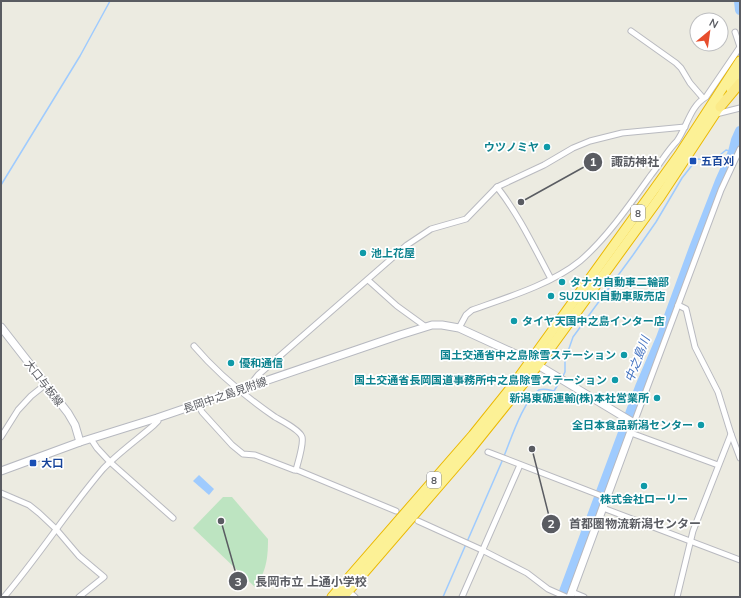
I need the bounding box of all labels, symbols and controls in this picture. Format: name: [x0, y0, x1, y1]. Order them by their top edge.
north arrow: [689, 12, 729, 52]
text: N: [707, 15, 721, 31]
place label: ウツノミヤ: [484, 140, 539, 154]
marker: ウツノミヤ: [542, 142, 552, 152]
callout: 諏訪神社: [583, 150, 667, 174]
text: 1: [589, 154, 597, 169]
text: 諏訪神社: [611, 154, 659, 169]
place label: 五百刈: [701, 154, 734, 168]
marker: 五百刈: [688, 156, 698, 166]
road number: 8: [631, 205, 645, 221]
place label: 池上花屋: [371, 246, 415, 260]
marker: 池上花屋: [358, 248, 368, 258]
place label: タナカ自動車二輪部: [570, 275, 669, 289]
marker: タナカ自動車二輪部: [557, 277, 567, 287]
place label: SUZUKI自動車販売店: [559, 289, 666, 303]
marker: SUZUKI自動車販売店: [546, 291, 556, 301]
place label: タイヤ天国中之島インター店: [522, 314, 665, 328]
marker: タイヤ天国中之島インター店: [509, 316, 519, 326]
water label: 中之島川: [621, 332, 653, 384]
place label: 国土交通省中之島除雪ステーション: [440, 348, 616, 362]
marker: 国土交通省中之島除雪ステーション: [619, 350, 629, 360]
place label: 優和通信: [239, 356, 283, 370]
street label: 大口与板線: [22, 357, 66, 409]
marker: 優和通信: [226, 358, 236, 368]
place label: 国土交通省長岡国道事務所中之島除雪ステーション: [354, 373, 607, 387]
street label: 長岡中之島見附線: [181, 374, 269, 416]
marker: 国土交通省長岡国道事務所中之島除雪ステーション: [610, 375, 620, 385]
place label: 新潟東砺運輸(株)本社営業所: [509, 391, 649, 405]
marker: 新潟東砺運輸(株)本社営業所: [652, 393, 662, 403]
place label: 全日本食品新潟センター: [572, 418, 693, 432]
marker: 全日本食品新潟センター: [696, 420, 706, 430]
place label: 大口: [41, 456, 63, 470]
marker: 大口: [28, 458, 38, 468]
road number: 8: [427, 472, 441, 488]
marker: 株式会社ローリー: [639, 481, 649, 491]
place label: 株式会社ローリー: [600, 492, 688, 506]
callout: 首都圏物流新潟センター: [541, 512, 709, 536]
text: 2: [547, 516, 555, 531]
text: 首都圏物流新潟センター: [569, 516, 701, 531]
callout: 長岡市立 上通小学校: [228, 569, 375, 593]
text: 3: [234, 574, 242, 589]
text: 長岡市立 上通小学校: [255, 574, 367, 589]

